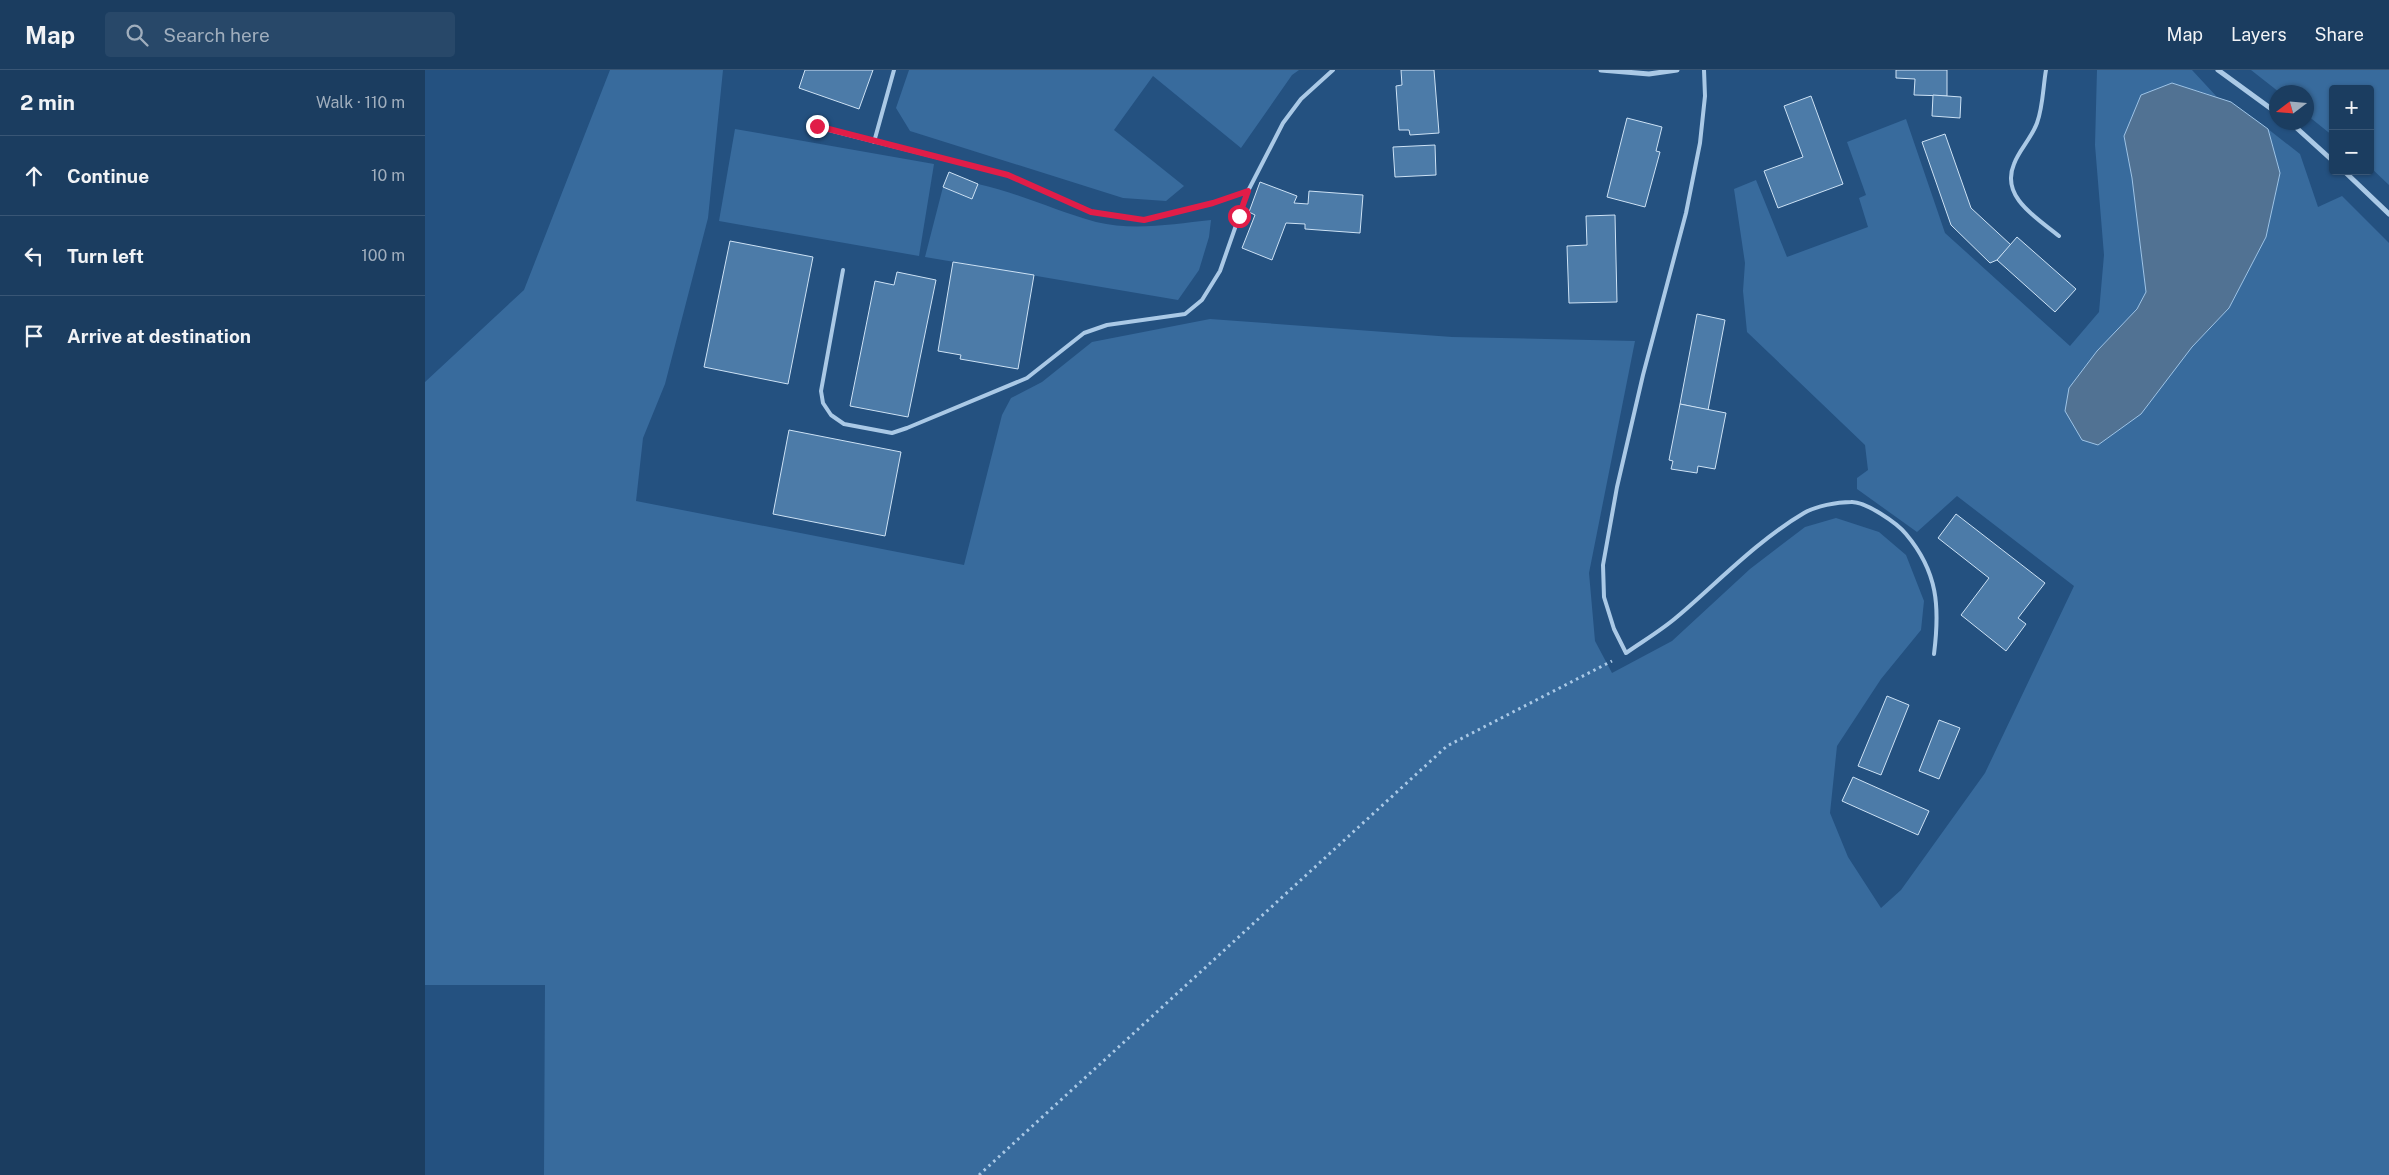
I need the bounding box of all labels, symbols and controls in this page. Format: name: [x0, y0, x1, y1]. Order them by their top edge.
search box: [105, 12, 455, 57]
text: Map: [25, 21, 75, 49]
icon: search: [123, 21, 151, 49]
text: Search here: [163, 24, 270, 46]
text: Map: [2167, 24, 2203, 45]
text: Layers: [2231, 24, 2287, 45]
text: Share: [2315, 24, 2364, 45]
north arrow: [2269, 85, 2314, 130]
map controls: [2329, 85, 2374, 175]
button: +: [2329, 85, 2374, 130]
text: 2 min: [20, 90, 75, 115]
text: Walk · 110 m: [316, 93, 405, 112]
route end: [806, 115, 829, 138]
button: −: [2329, 130, 2374, 175]
icon: ahead: [20, 162, 48, 190]
text: Continue: [67, 165, 149, 187]
text: 10 m: [371, 166, 405, 185]
route start: [1228, 205, 1251, 228]
icon: left: [20, 242, 48, 270]
text: Turn left: [67, 245, 144, 267]
text: 100 m: [361, 246, 405, 265]
icon: arrive: [20, 322, 48, 350]
text: Arrive at destination: [67, 325, 251, 347]

